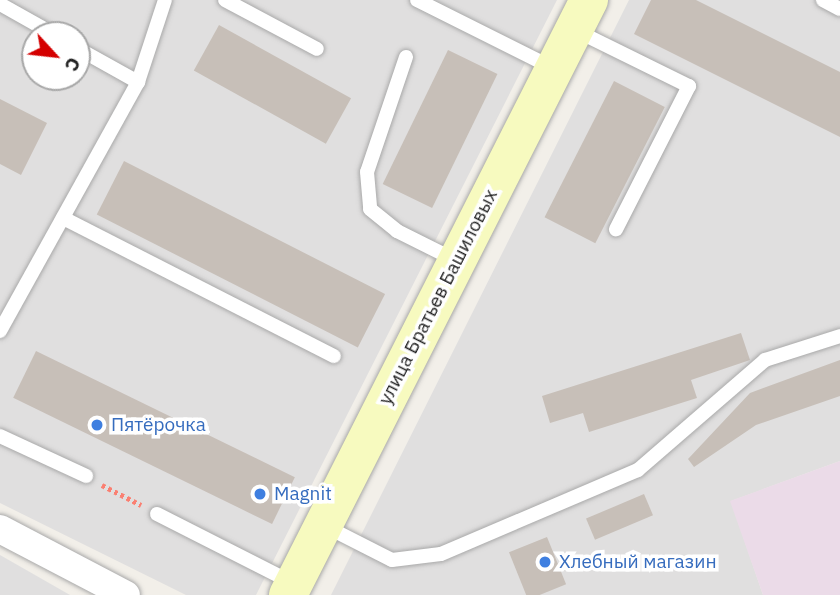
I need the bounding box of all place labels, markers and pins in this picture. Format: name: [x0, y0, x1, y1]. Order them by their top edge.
place label: Пятёрочка: [111, 414, 206, 436]
marker: Пятёрочка: [89, 417, 105, 433]
place label: Magnit: [274, 483, 332, 505]
marker: Magnit: [252, 486, 268, 502]
place label: Хлебный магазин: [559, 551, 717, 573]
marker: Хлебный магазин: [537, 554, 553, 570]

